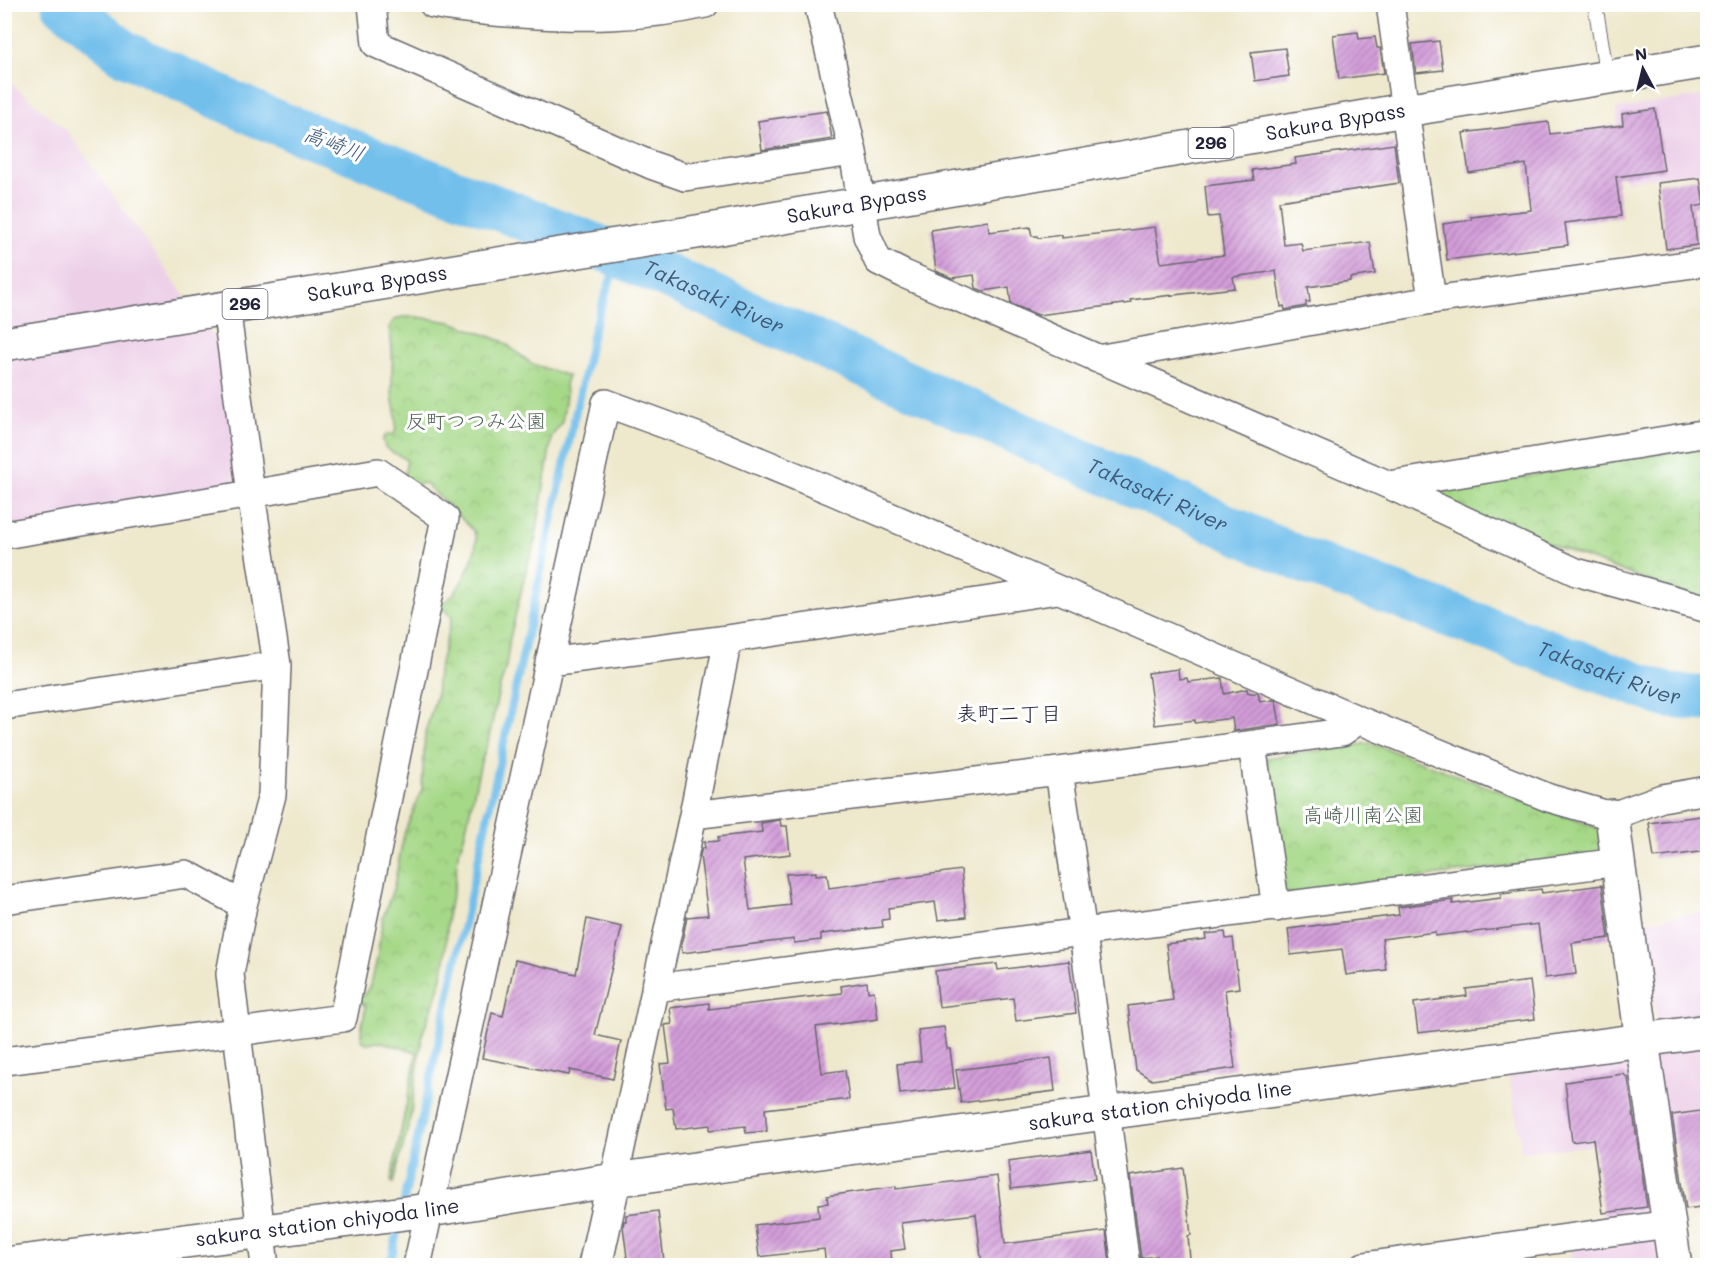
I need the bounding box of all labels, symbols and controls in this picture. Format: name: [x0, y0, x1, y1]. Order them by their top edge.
north arrow: [1613, 39, 1673, 99]
text: N: [1634, 42, 1648, 65]
street label: Sakura Bypass: [1264, 96, 1407, 146]
water label: 高崎川: [300, 119, 369, 166]
road number: 296: [1188, 128, 1234, 158]
street label: Sakura Bypass: [785, 179, 928, 228]
water label: Takasaki River: [640, 253, 789, 339]
street label: Sakura Bypass: [305, 259, 449, 307]
road number: 296: [222, 289, 268, 319]
park label: 反町つつみ公園: [406, 407, 546, 433]
water label: Takasaki River: [1083, 451, 1233, 537]
water label: Takasaki River: [1534, 634, 1682, 709]
district label: 表町二丁目: [957, 699, 1062, 726]
park label: 高崎川南公園: [1303, 801, 1423, 827]
street label: sakura station chiyoda line: [1027, 1074, 1293, 1135]
street label: sakura station chiyoda line: [194, 1191, 461, 1252]

